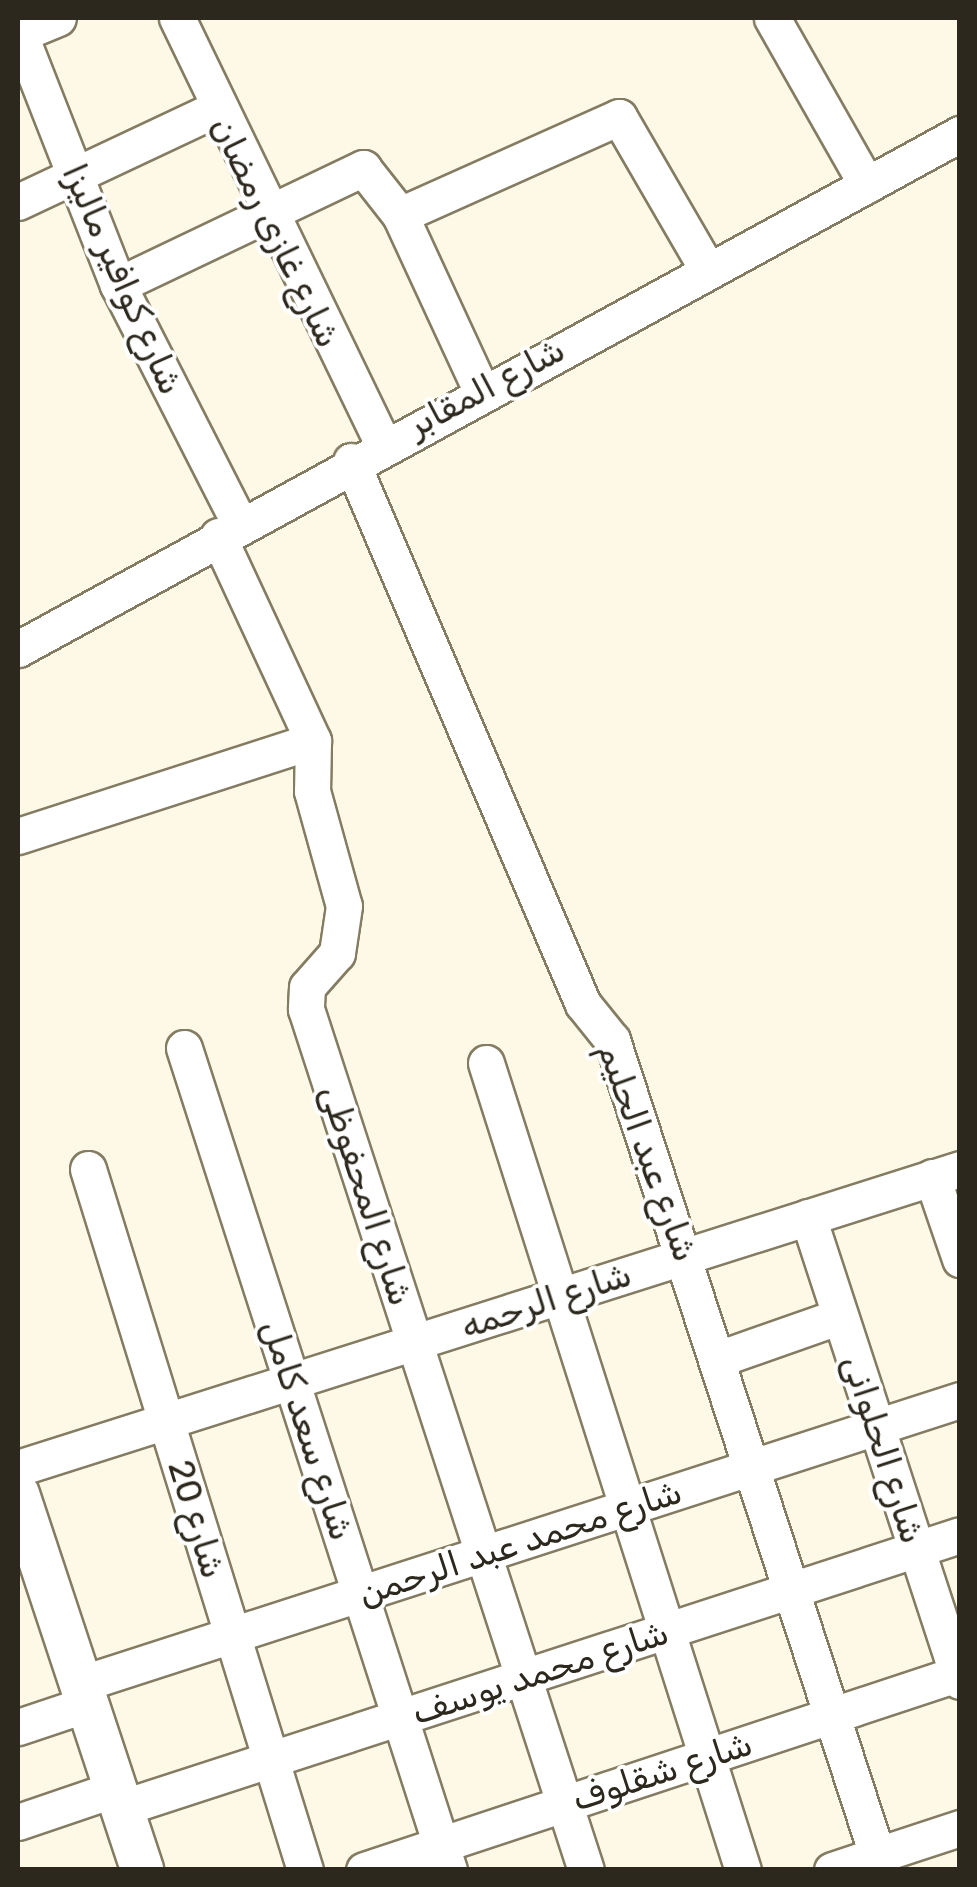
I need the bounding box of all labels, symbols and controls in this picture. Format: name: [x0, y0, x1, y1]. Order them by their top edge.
street label: شارع غازى رمضان: [202, 110, 350, 354]
street label: شارع كوافير ماليزا: [53, 157, 193, 401]
street label: شارع المقابر: [400, 328, 572, 446]
street label: شارع عبد الحليم: [589, 1037, 707, 1267]
street label: شارع المحفوظى: [312, 1079, 422, 1311]
street label: شارع الرحمه: [456, 1253, 636, 1347]
street label: شارع سعد كامل: [253, 1315, 363, 1545]
street label: شارع الحلوانى: [834, 1349, 934, 1549]
street label: شارع 20: [159, 1455, 235, 1583]
street label: شارع محمد عبد الرحمن: [353, 1470, 687, 1614]
street label: شارع محمد يوسف: [406, 1611, 674, 1733]
street label: شارع شقلوف: [567, 1722, 757, 1820]

